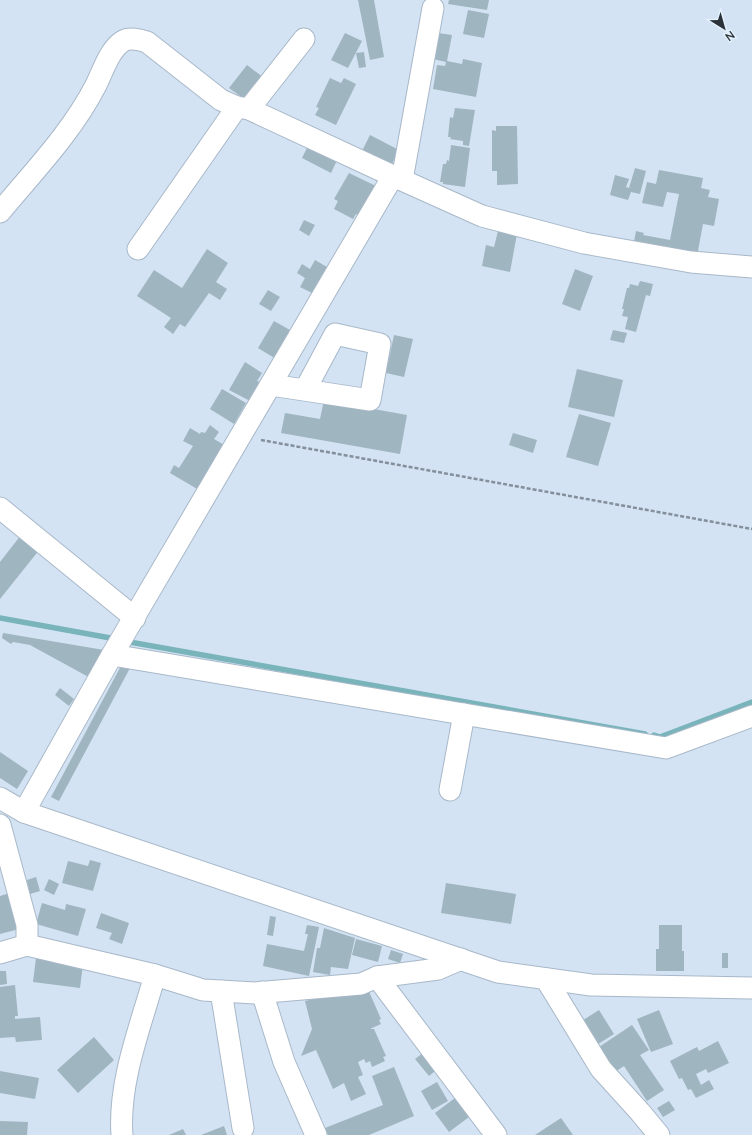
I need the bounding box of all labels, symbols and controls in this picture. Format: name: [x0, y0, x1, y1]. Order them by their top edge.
north arrow: [704, 8, 744, 48]
text: N: [723, 29, 738, 44]

